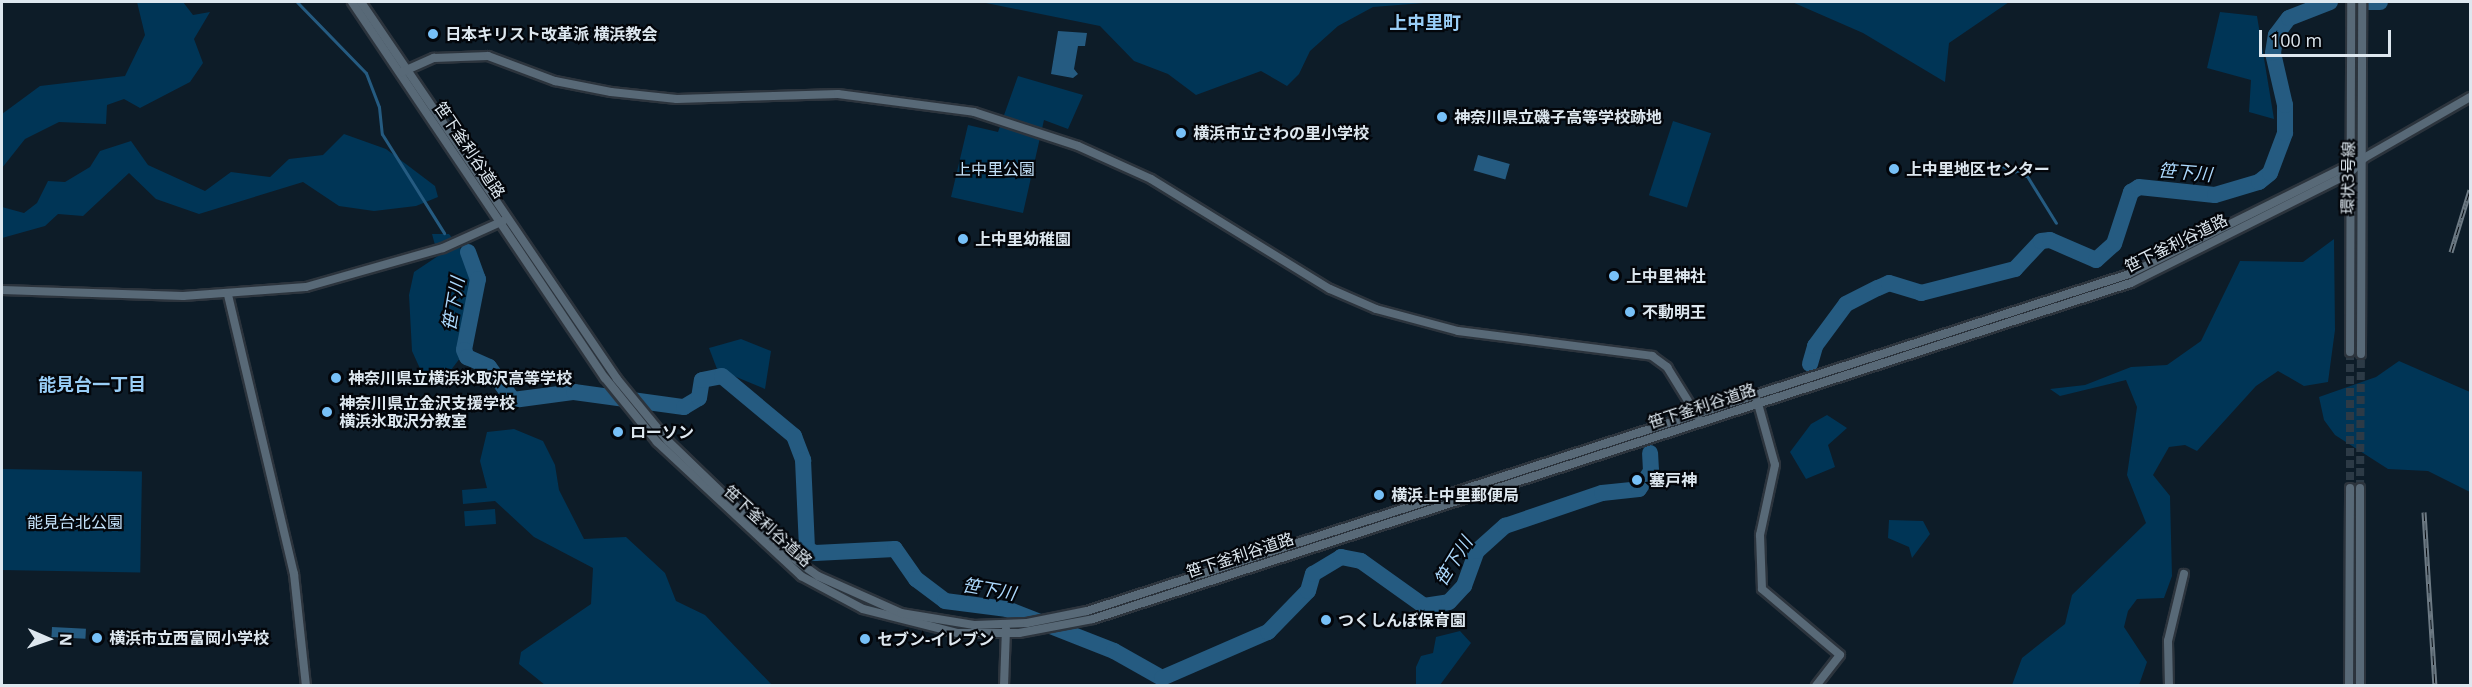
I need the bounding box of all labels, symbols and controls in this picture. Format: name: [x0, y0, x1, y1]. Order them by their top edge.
district label: 上中里町: [1389, 11, 1461, 33]
scale bar: [2262, 18, 2394, 56]
place label: 日本キリスト改革派 横浜教会: [445, 24, 657, 44]
marker: 日本キリスト改革派 横浜教会: [426, 27, 440, 41]
text: 100 m: [2270, 28, 2322, 52]
street label: 笹下釜利谷道路: [431, 98, 509, 202]
place label: 神奈川県立磯子高等学校跡地: [1454, 107, 1662, 127]
marker: 神奈川県立磯子高等学校跡地: [1435, 110, 1449, 124]
place label: 横浜市立さわの里小学校: [1193, 123, 1369, 143]
marker: 横浜市立さわの里小学校: [1174, 126, 1188, 140]
street label: 環状3号線: [2338, 141, 2358, 215]
park label: 上中里公園: [955, 159, 1035, 179]
place label: 上中里地区センター: [1906, 159, 2050, 179]
water label: 笹下川: [2157, 159, 2213, 185]
marker: 上中里地区センター: [1887, 162, 1901, 176]
street label: 笹下釜利谷道路: [2121, 210, 2231, 276]
place label: 上中里幼稚園: [975, 229, 1071, 249]
marker: 上中里幼稚園: [956, 232, 970, 246]
place label: 上中里神社: [1626, 266, 1706, 286]
marker: 上中里神社: [1607, 269, 1621, 283]
water label: 笹下川: [438, 276, 468, 332]
place label: 不動明王: [1642, 302, 1706, 322]
marker: 不動明王: [1623, 305, 1637, 319]
place label: 神奈川県立横浜氷取沢高等学校: [348, 368, 572, 388]
marker: 神奈川県立横浜氷取沢高等学校: [329, 371, 343, 385]
district label: 能見台一丁目: [38, 373, 146, 395]
street label: 笹下釜利谷道路: [1646, 380, 1758, 432]
place label: 神奈川県立金沢支援学校 横浜氷取沢分教室: [339, 393, 515, 431]
marker: 神奈川県立金沢支援学校 横浜氷取沢分教室: [320, 405, 334, 419]
place label: ローソン: [630, 422, 694, 442]
marker: ローソン: [611, 425, 625, 439]
place label: 塞戸神: [1649, 470, 1697, 490]
marker: 塞戸神: [1630, 473, 1644, 487]
street label: 笹下釜利谷道路: [720, 481, 816, 571]
place label: 横浜上中里郵便局: [1391, 485, 1519, 505]
marker: 横浜上中里郵便局: [1372, 488, 1386, 502]
park label: 能見台北公園: [27, 512, 123, 532]
street label: 笹下釜利谷道路: [1184, 529, 1296, 581]
water label: 笹下川: [1430, 532, 1476, 590]
water label: 笹下川: [961, 574, 1017, 604]
north arrow: [18, 609, 78, 669]
place label: つくしんぼ保育園: [1338, 610, 1466, 630]
marker: つくしんぼ保育園: [1319, 613, 1333, 627]
place label: 横浜市立西富岡小学校: [109, 628, 269, 648]
place label: セブン-イレブン: [877, 629, 994, 649]
marker: 横浜市立西富岡小学校: [90, 631, 104, 645]
marker: セブン-イレブン: [858, 632, 872, 646]
text: N: [55, 633, 77, 647]

